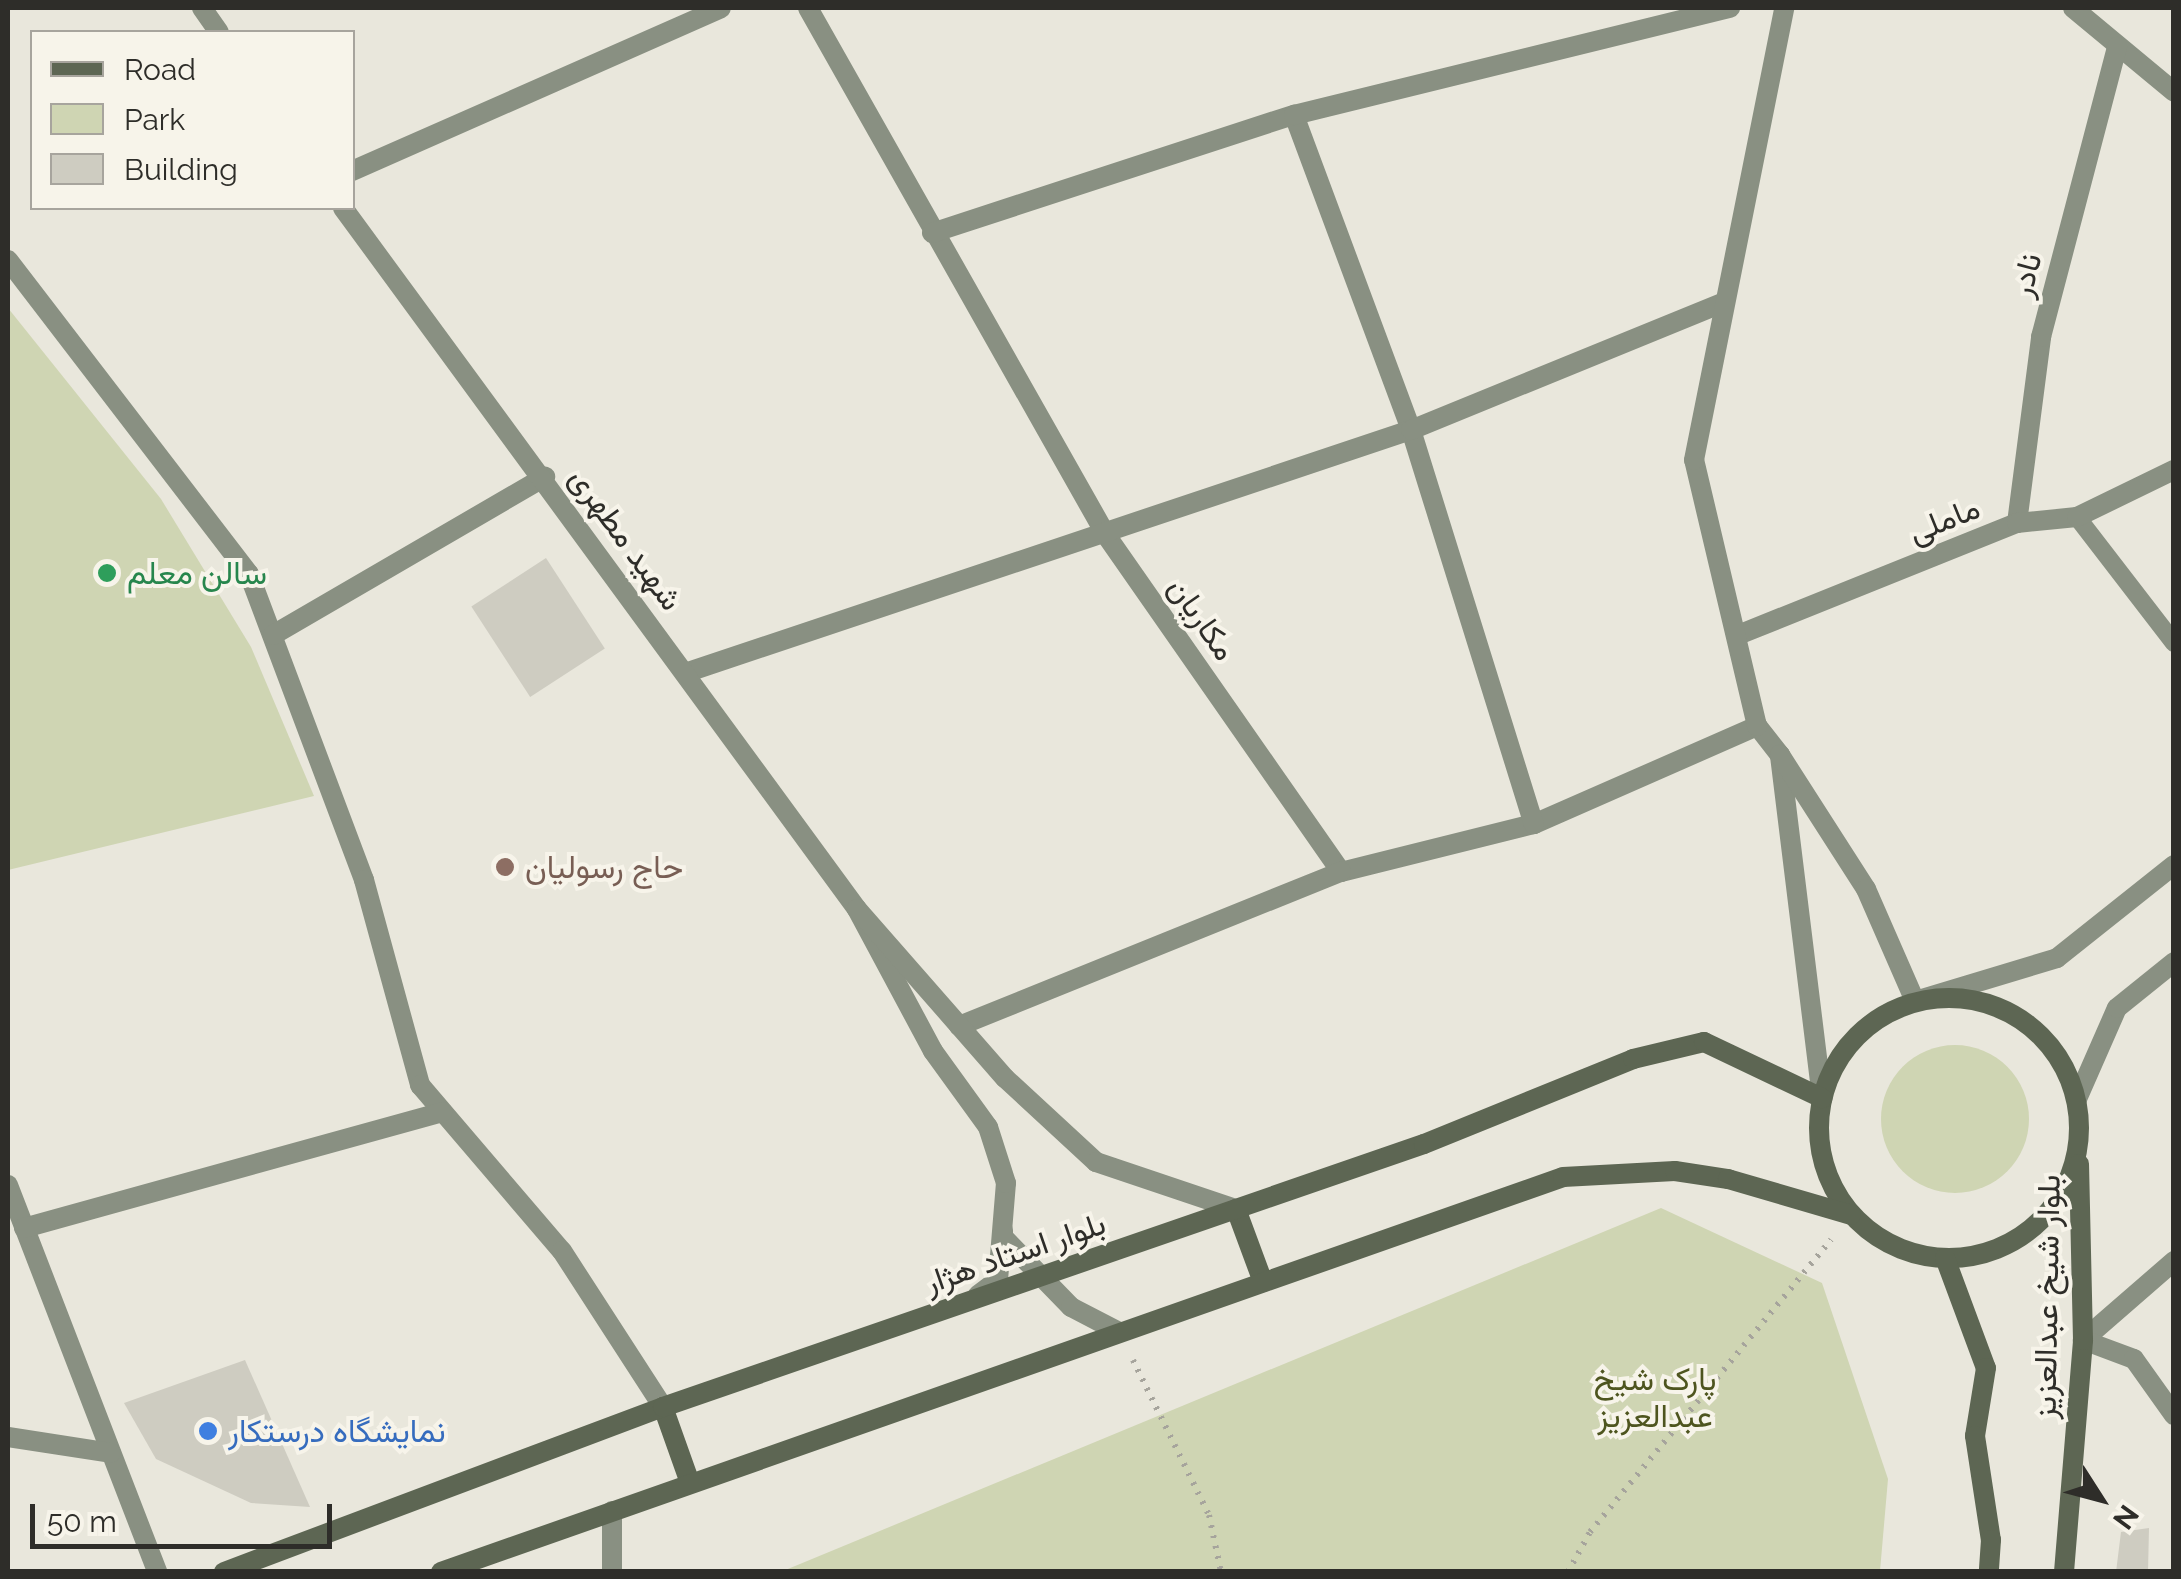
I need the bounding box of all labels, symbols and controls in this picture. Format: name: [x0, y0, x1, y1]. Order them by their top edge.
legend: [30, 30, 355, 210]
text: Road: [124, 52, 196, 87]
text: Park: [124, 102, 185, 137]
text: Building: [124, 152, 238, 187]
street label: نادر: [2002, 249, 2050, 301]
street label: شهید مطهری: [561, 460, 691, 618]
street label: ماملی: [1903, 488, 1985, 552]
place label: سالن معلم: [127, 554, 267, 592]
marker: سالن معلم: [96, 562, 118, 584]
street label: مکاریان: [1160, 570, 1244, 668]
place label: حاج رسولیان: [525, 848, 683, 886]
marker: حاج رسولیان: [494, 856, 516, 878]
street label: بلوار شیخ عبدالعزیز: [2026, 1174, 2068, 1420]
street label: بلوار استاد هژار: [919, 1204, 1111, 1302]
park label: پارک شیخ عبدالعزیز: [1593, 1361, 1717, 1436]
place label: نمایشگاه درستکار: [228, 1412, 446, 1450]
marker: نمایشگاه درستکار: [197, 1420, 219, 1442]
north arrow: [2051, 1449, 2151, 1549]
scale bar: [35, 1484, 338, 1546]
text: N: [2106, 1499, 2145, 1535]
text: 50 m: [47, 1504, 117, 1539]

